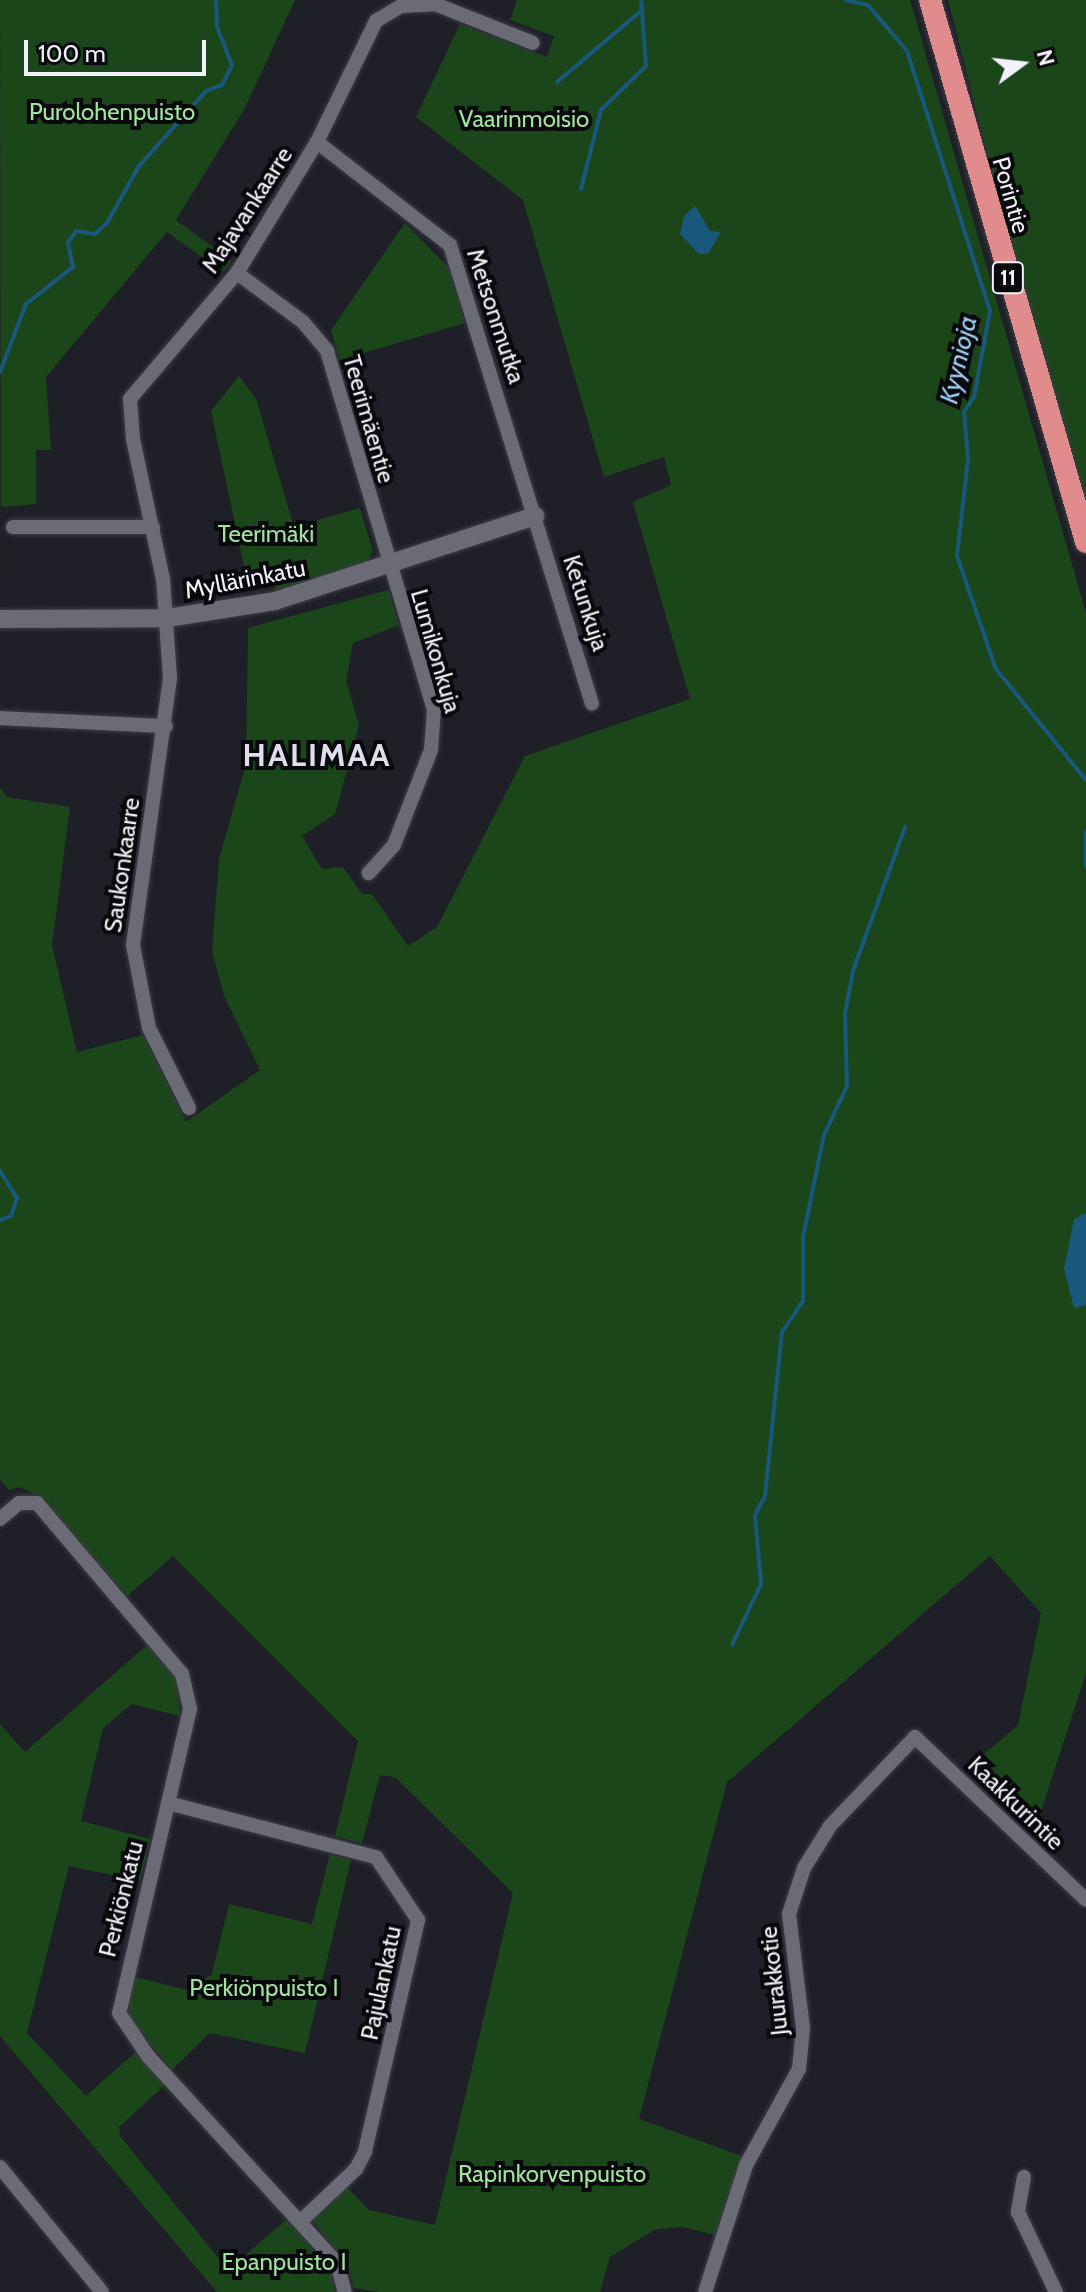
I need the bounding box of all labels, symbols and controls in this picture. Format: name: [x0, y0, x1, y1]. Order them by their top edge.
scale bar: [28, 24, 210, 74]
north arrow: [982, 24, 1062, 104]
text: 100 m: [38, 39, 106, 68]
text: N: [1031, 47, 1061, 69]
park label: Purolohenpuisto: [29, 98, 195, 126]
park label: Vaarinmoisio: [459, 105, 589, 133]
street label: Majavankaarre: [196, 142, 298, 278]
street label: Porintie: [986, 154, 1036, 236]
street label: Metsonmutka: [461, 245, 531, 387]
road number: 11: [990, 260, 1026, 296]
water label: Kyynioja: [934, 313, 984, 407]
street label: Teerimäentie: [337, 352, 401, 486]
park label: Teerimäki: [218, 520, 314, 548]
street label: Ketunkuja: [557, 551, 615, 655]
street label: Myllärinkatu: [182, 553, 308, 605]
street label: Lumikonkuja: [405, 586, 467, 716]
district label: HALIMAA: [243, 736, 391, 774]
street label: Saukonkaarre: [98, 796, 146, 934]
street label: Kaakkurintie: [962, 1750, 1070, 1856]
street label: Perkiönkatu: [93, 1838, 149, 1960]
street label: Pajulankatu: [355, 1923, 407, 2043]
street label: Juurakkotie: [754, 1925, 794, 2037]
park label: Perkiönpuisto I: [189, 1974, 339, 2002]
park label: Rapinkorvenpuisto: [458, 2160, 646, 2188]
park label: Epanpuisto I: [221, 2248, 347, 2276]

